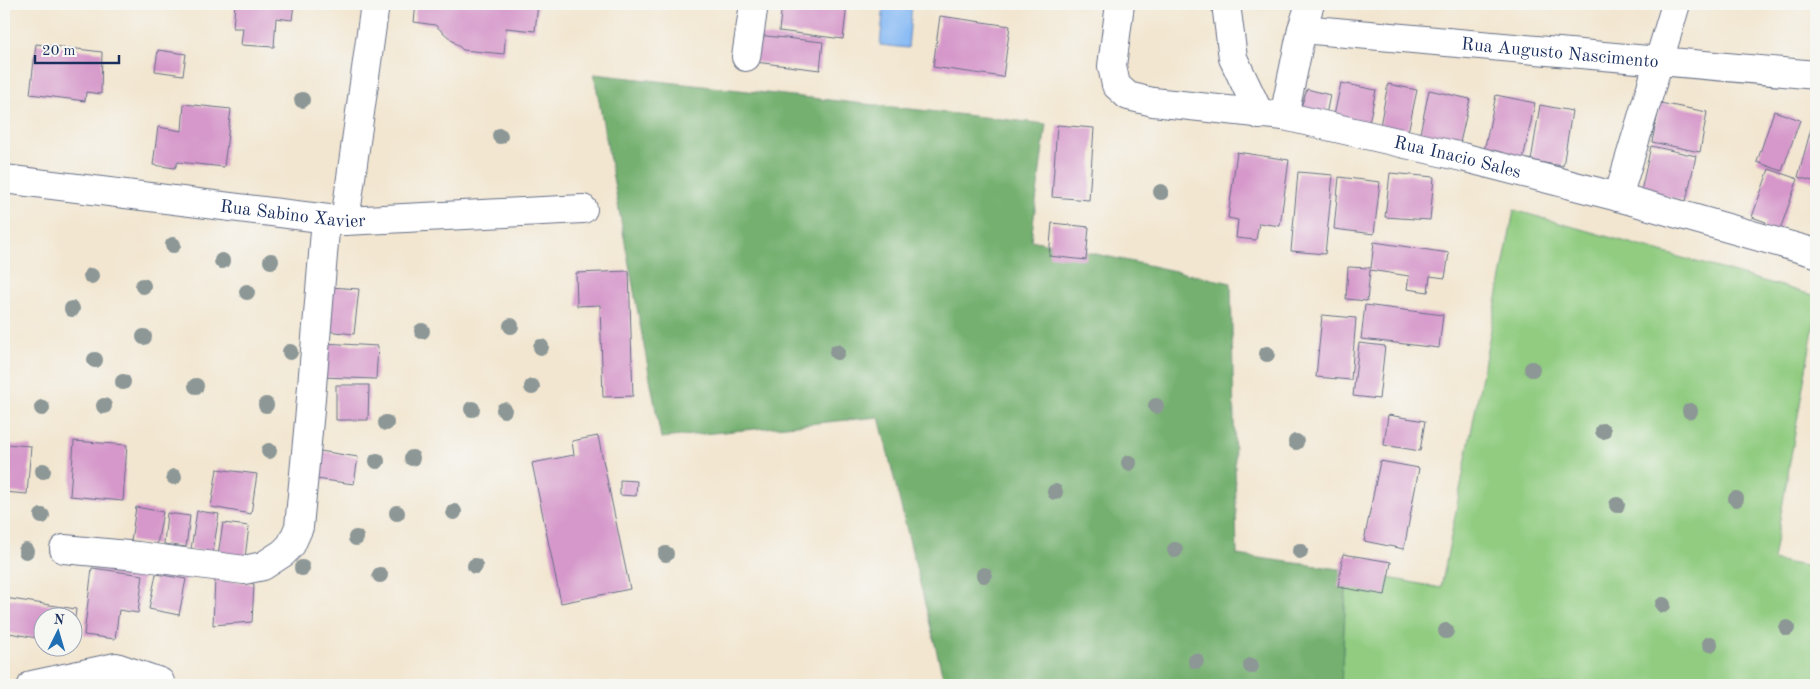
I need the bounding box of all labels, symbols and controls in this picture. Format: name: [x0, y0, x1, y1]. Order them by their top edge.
scale bar: [35, 32, 119, 64]
street label: Rua Augusto Nascimento: [1460, 35, 1659, 71]
text: 20 m: [42, 44, 76, 59]
street label: Rua Inacio Sales: [1392, 134, 1523, 182]
street label: Rua Sabino Xavier: [219, 198, 367, 231]
north arrow: [32, 606, 82, 656]
text: N: [53, 613, 65, 628]

